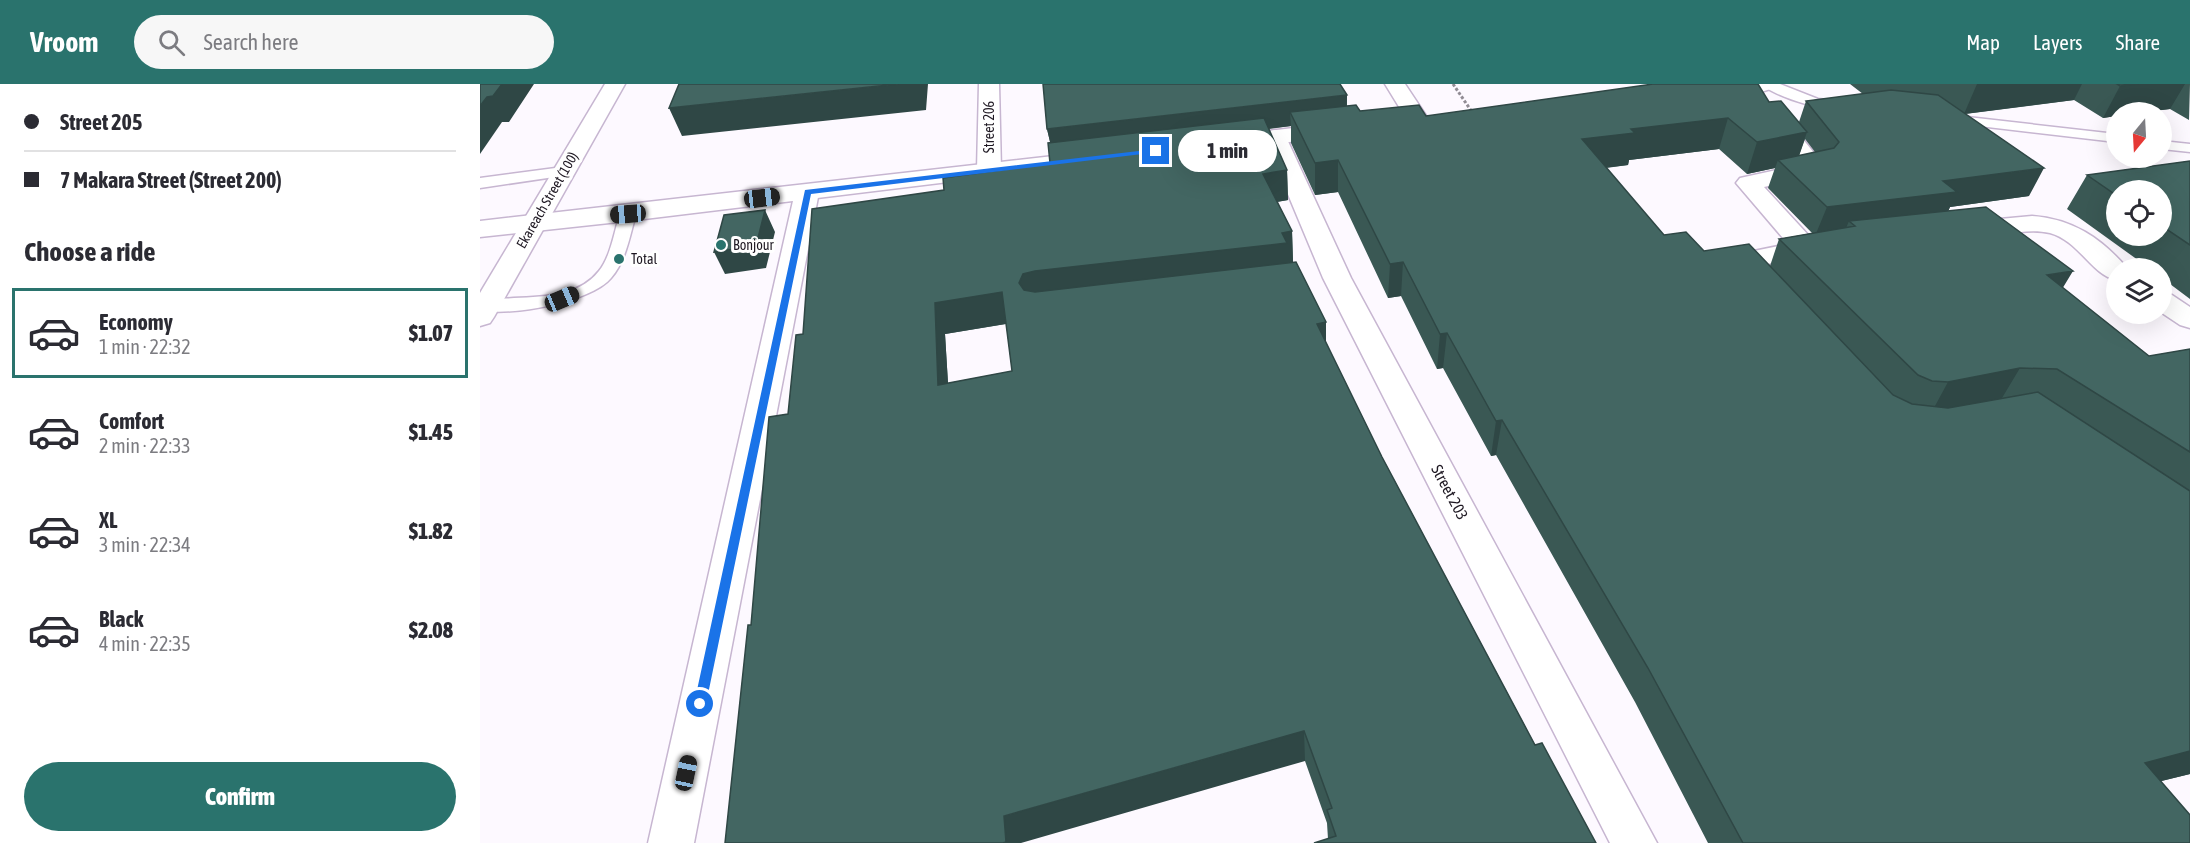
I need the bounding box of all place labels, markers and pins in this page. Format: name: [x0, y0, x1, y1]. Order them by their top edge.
place label: Bonjour: [733, 237, 775, 253]
marker: Bonjour: [714, 238, 728, 252]
place label: Total: [631, 251, 657, 267]
marker: Total: [612, 252, 626, 266]

